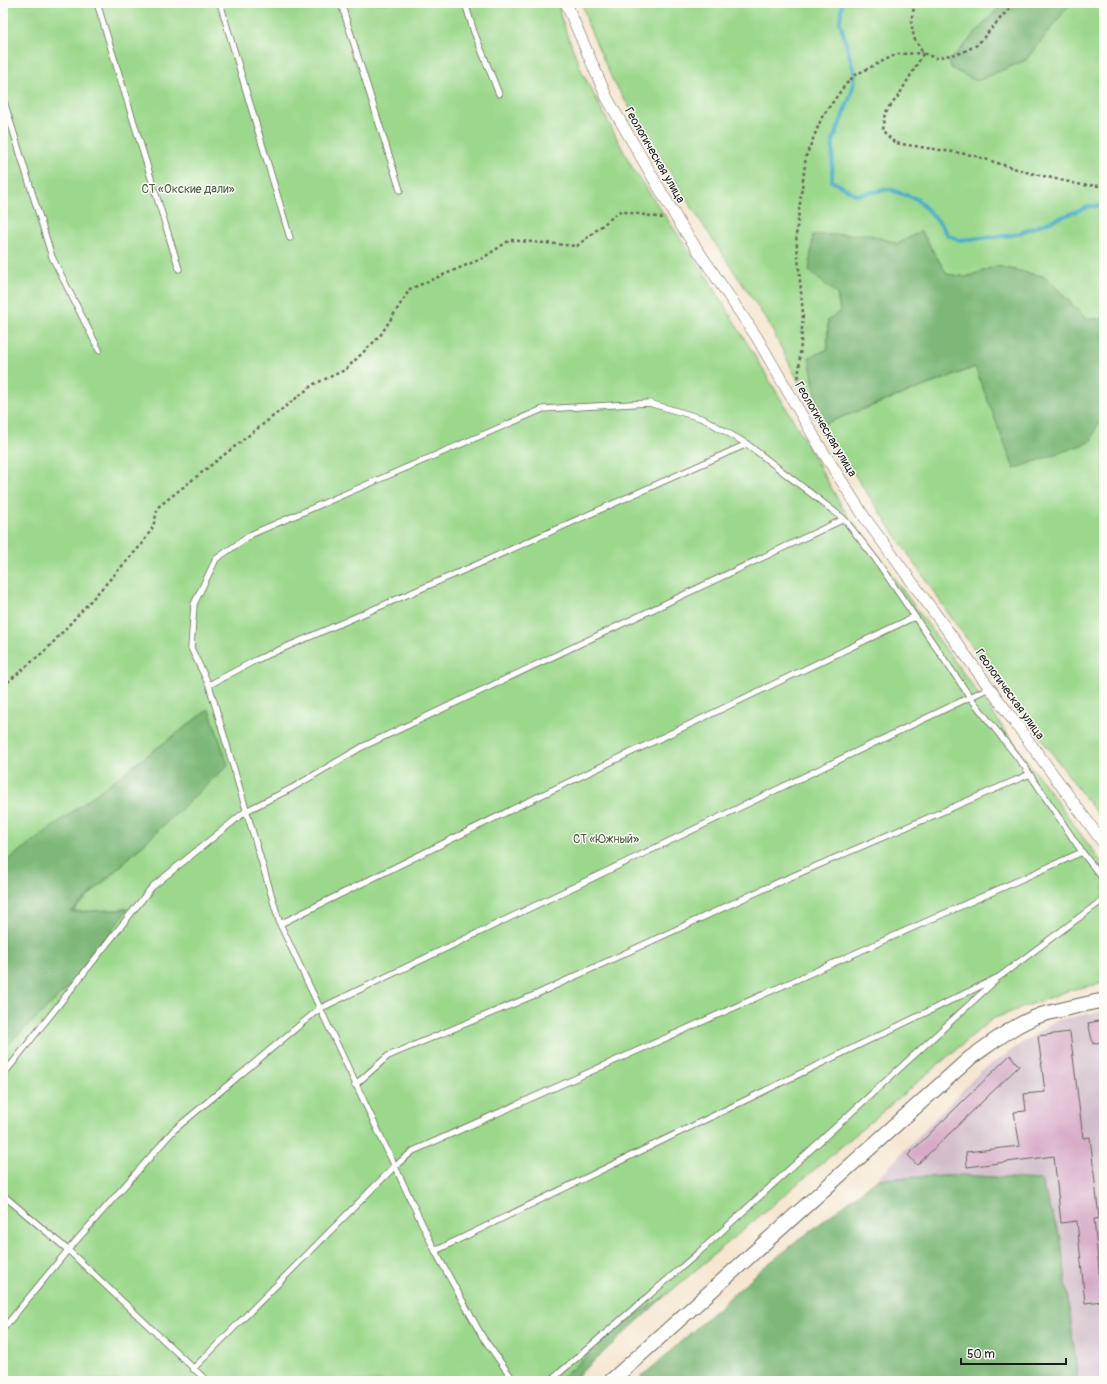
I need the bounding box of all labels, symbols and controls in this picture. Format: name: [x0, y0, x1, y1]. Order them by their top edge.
street label: Геологическая улица: [621, 105, 688, 206]
park label: СТ «Окские дали»: [141, 182, 235, 197]
street label: Геологическая улица: [791, 379, 860, 480]
street label: Геологическая улица: [972, 646, 1048, 743]
park label: СТ «Южный»: [573, 832, 639, 847]
scale bar: [961, 1340, 1066, 1366]
text: 50 m: [967, 1347, 995, 1362]

